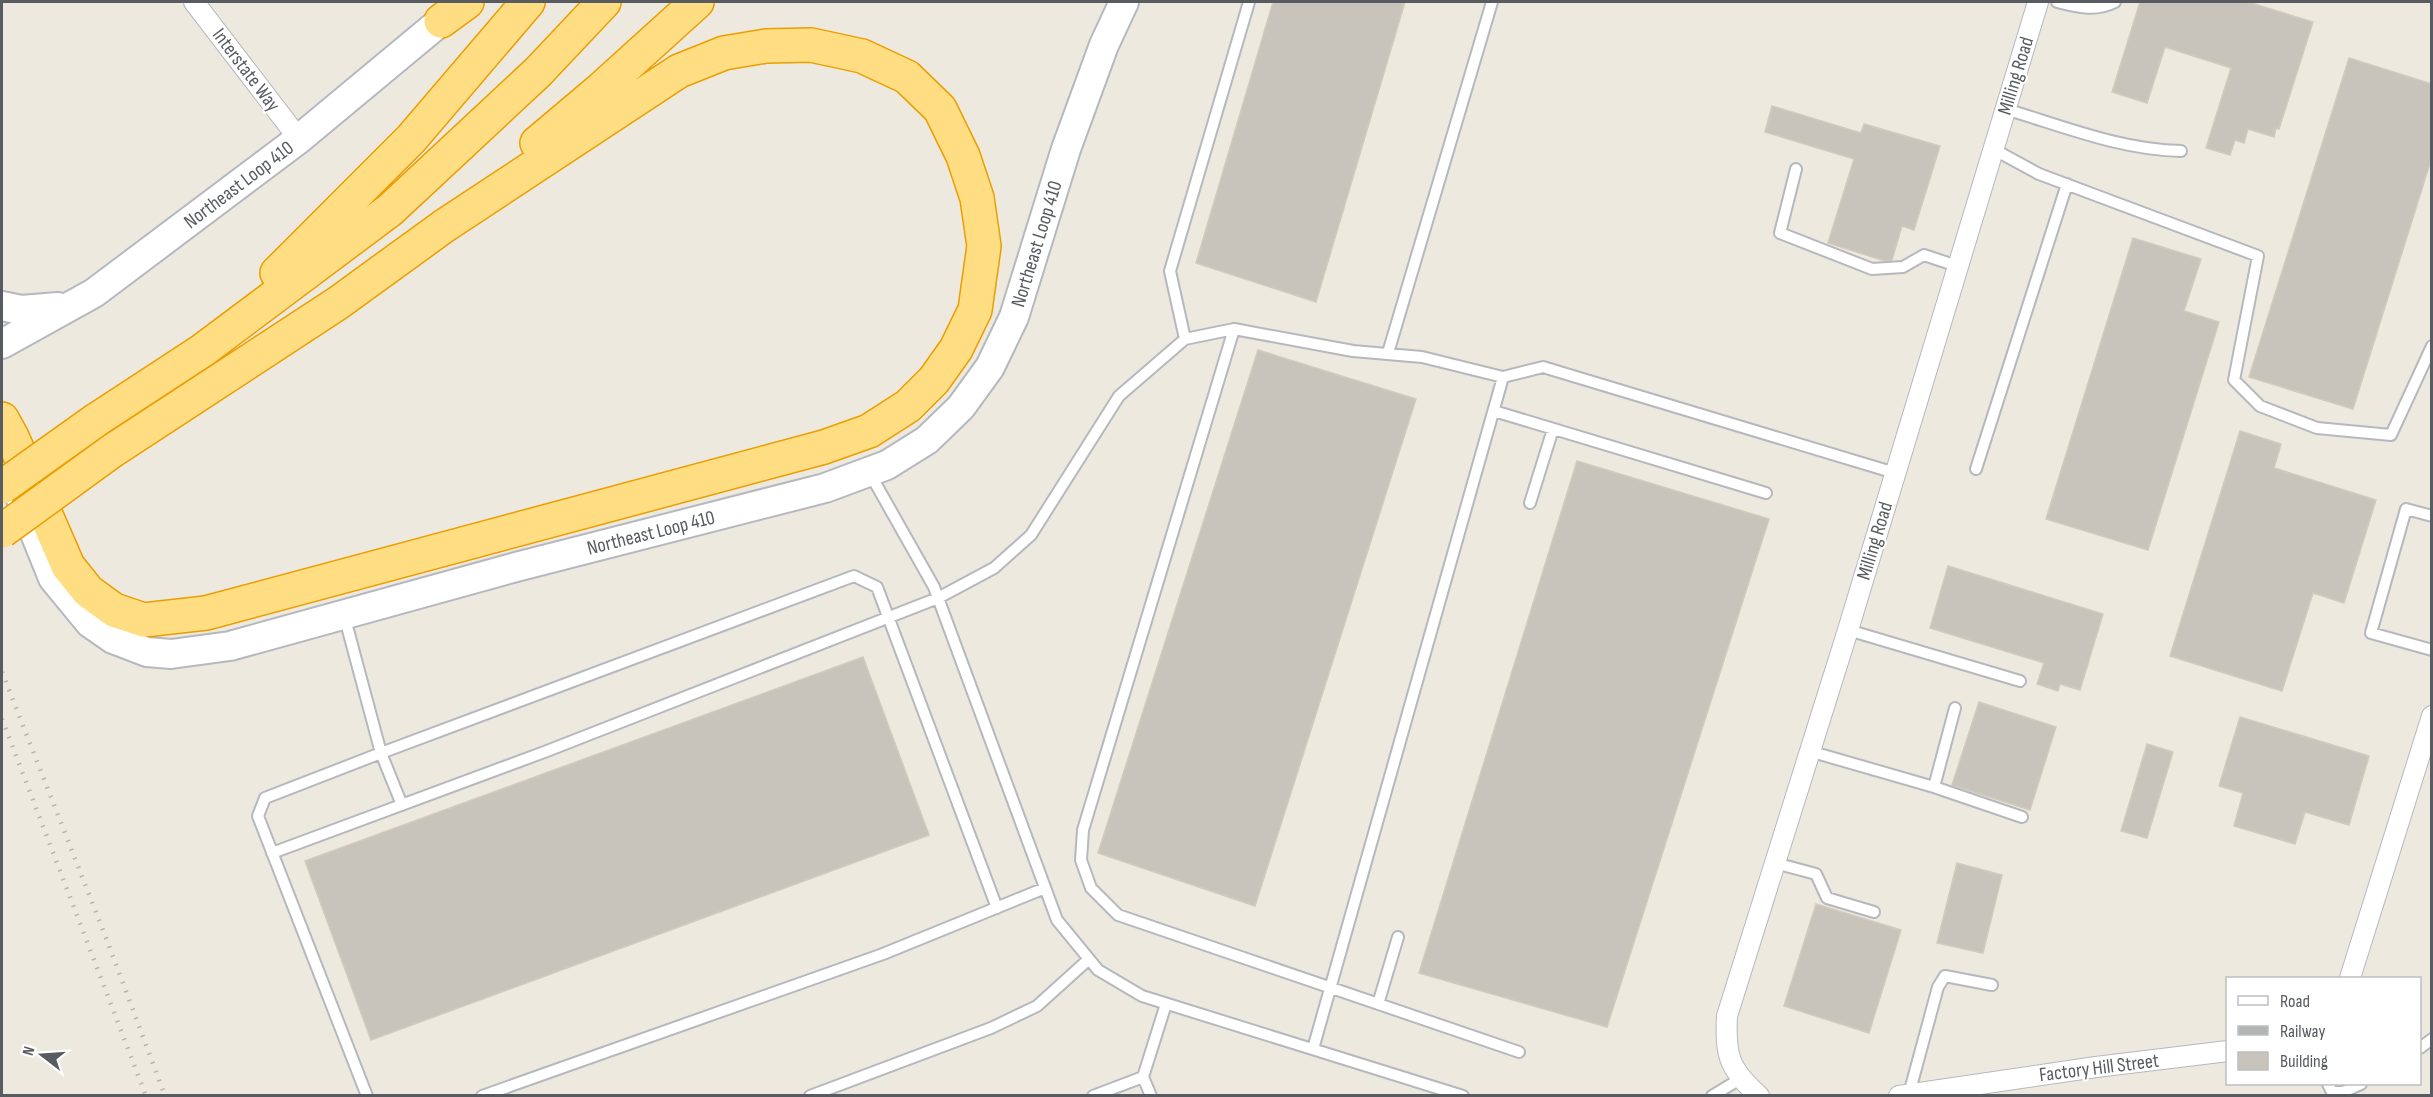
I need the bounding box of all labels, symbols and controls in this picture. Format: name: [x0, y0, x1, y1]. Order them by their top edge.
street label: Interstate Way: [207, 24, 285, 117]
street label: Milling Road: [1993, 34, 2039, 118]
street label: Northeast Loop 410: [179, 136, 299, 234]
street label: Northeast Loop 410: [1006, 178, 1068, 310]
street label: Milling Road: [1852, 499, 1898, 583]
street label: Northeast Loop 410: [585, 506, 717, 560]
legend: [2226, 977, 2421, 1085]
text: Road: [2280, 991, 2310, 1012]
text: Railway: [2280, 1021, 2325, 1042]
north arrow: [12, 1025, 72, 1085]
text: N: [19, 1044, 39, 1058]
street label: Factory Hill Street: [2038, 1049, 2160, 1087]
text: Building: [2280, 1051, 2328, 1072]

